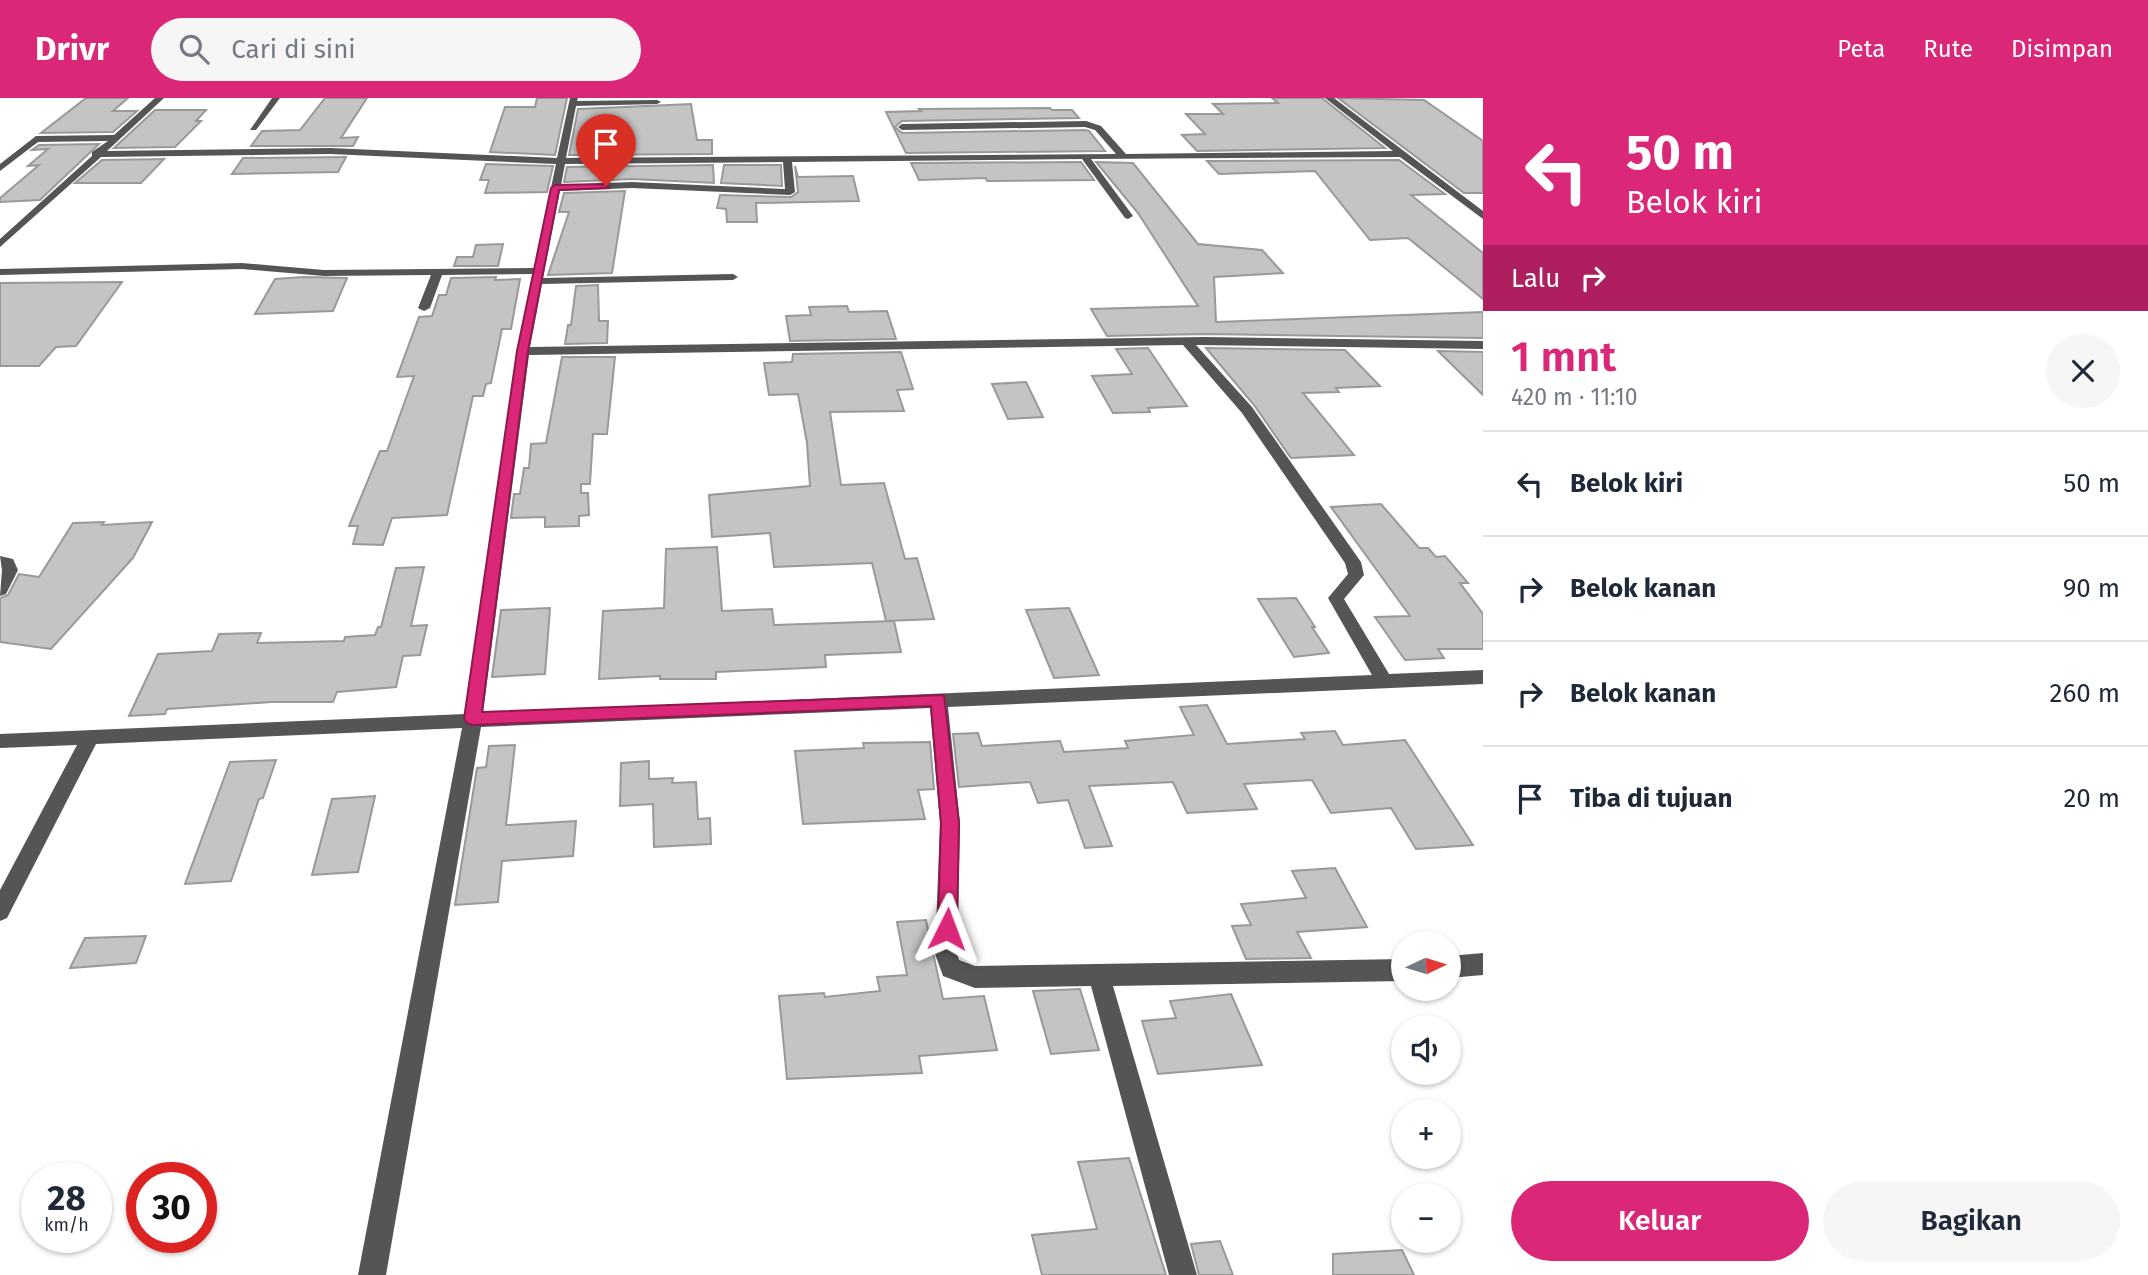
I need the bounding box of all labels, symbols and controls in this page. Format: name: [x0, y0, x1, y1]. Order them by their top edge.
search box: [151, 18, 641, 81]
text: Drivr: [35, 29, 109, 69]
icon: search: [175, 30, 213, 68]
text: Cari di sini: [231, 34, 356, 65]
text: Peta: [1837, 35, 1885, 63]
text: Rute: [1923, 35, 1973, 63]
text: Disimpan: [2011, 35, 2113, 63]
pin: [576, 114, 636, 186]
text: 50 m: [1626, 123, 1734, 182]
icon: arrive: [587, 125, 625, 163]
icon: left: [1511, 126, 1602, 217]
text: Belok kiri: [1626, 183, 1762, 221]
icon: right: [1574, 259, 1612, 297]
text: Lalu: [1511, 263, 1560, 294]
text: 1 mnt: [1511, 332, 1616, 382]
button: close: [2046, 334, 2120, 408]
text: 420 m · 11:10: [1511, 383, 1638, 411]
icon: left: [1511, 465, 1549, 503]
text: Belok kiri: [1570, 468, 1683, 499]
text: 50 m: [2063, 468, 2120, 499]
icon: right: [1511, 570, 1549, 608]
text: Belok kanan: [1570, 573, 1716, 604]
text: 90 m: [2063, 573, 2120, 604]
icon: right: [1511, 675, 1549, 713]
text: Belok kanan: [1570, 678, 1716, 709]
text: 260 m: [2050, 678, 2120, 709]
icon: arrive: [1511, 780, 1549, 818]
text: Tiba di tujuan: [1570, 783, 1732, 814]
text: 20 m: [2063, 783, 2120, 814]
position arrow: [910, 892, 984, 966]
north arrow: [1391, 931, 1461, 1001]
map controls: [1391, 931, 1461, 1253]
button: sound: [1391, 1015, 1461, 1085]
button: +: [1391, 1099, 1461, 1169]
speed limit sign: 30: [126, 1162, 217, 1253]
text: 28: [47, 1177, 86, 1219]
button: Keluar: [1511, 1181, 1809, 1261]
button: Bagikan: [1823, 1181, 2120, 1261]
button: −: [1391, 1183, 1461, 1253]
text: km/h: [44, 1214, 89, 1236]

